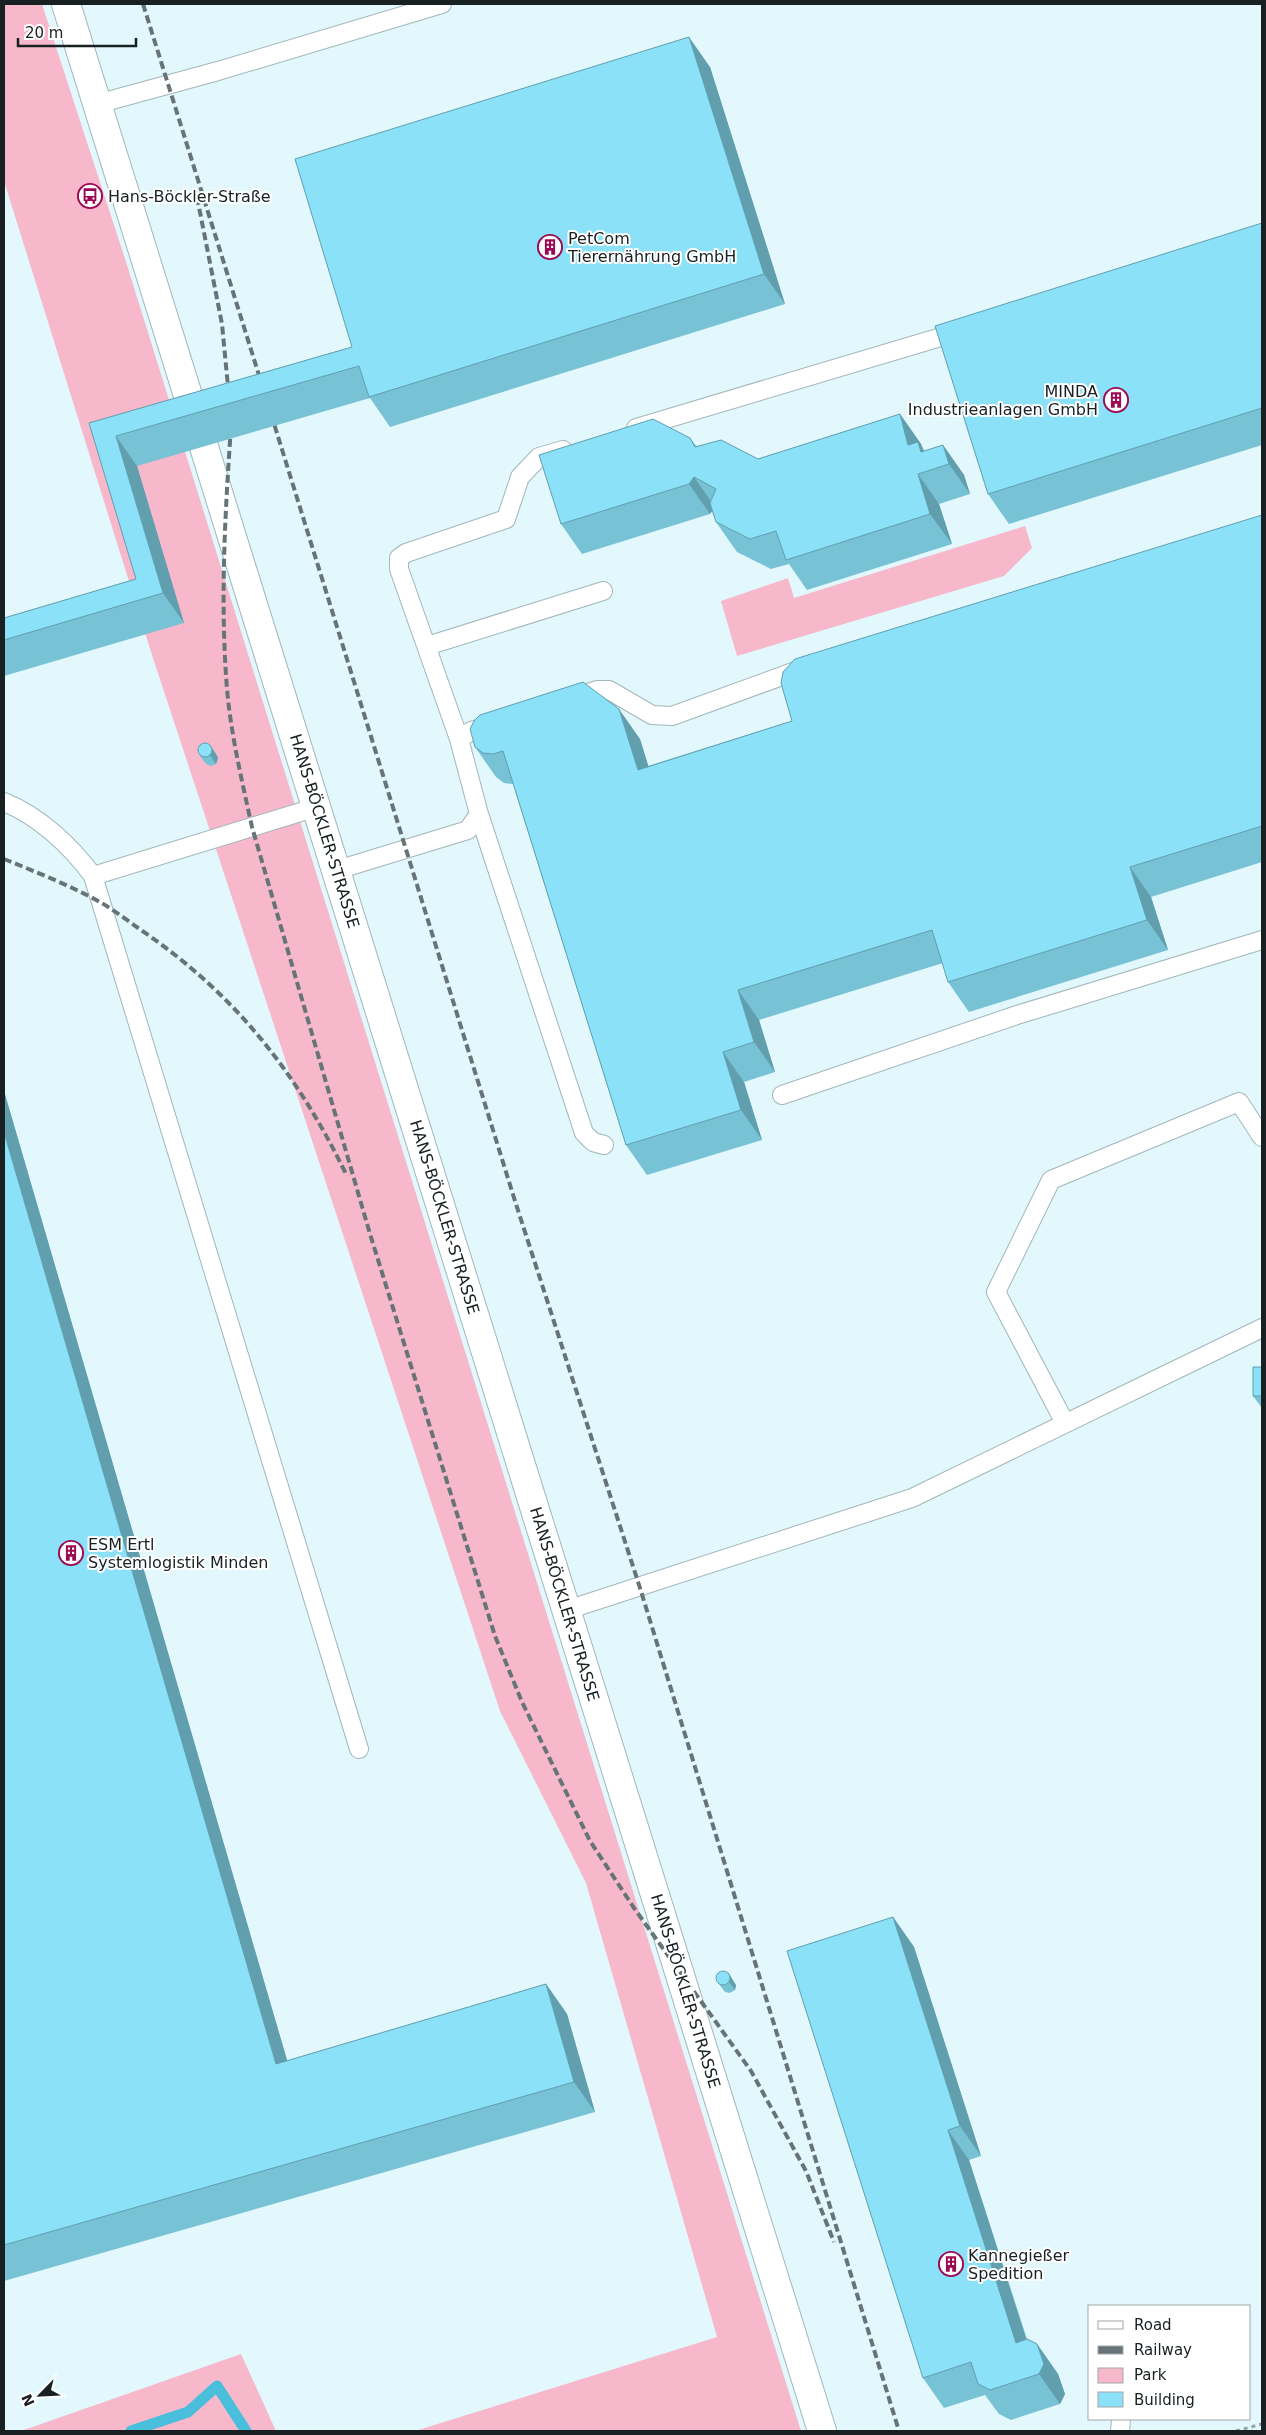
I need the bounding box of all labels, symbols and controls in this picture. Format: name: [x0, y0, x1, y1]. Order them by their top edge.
scale bar: [18, 15, 135, 47]
text: 20 m: [25, 24, 63, 42]
bus stop icon: Hans-Böckler-Straße: [77, 183, 103, 209]
place label: Hans-Böckler-Straße: [108, 187, 271, 206]
place label: PetCom Tierernährung GmbH: [567, 229, 736, 266]
building icon: PetCom Tierernährung GmbH: [537, 234, 563, 260]
place label: MINDA Industrieanlagen GmbH: [908, 382, 1098, 419]
building icon: MINDA Industrieanlagen GmbH: [1103, 387, 1129, 413]
street label: HANS-BÖCKLER-STRASSE: [286, 732, 363, 931]
street label: HANS-BÖCKLER-STRASSE: [406, 1118, 483, 1317]
street label: HANS-BÖCKLER-STRASSE: [526, 1505, 603, 1704]
place label: ESM Ertl Systemlogistik Minden: [88, 1535, 268, 1572]
building icon: ESM Ertl Systemlogistik Minden: [58, 1540, 84, 1566]
street label: HANS-BÖCKLER-STRASSE: [647, 1892, 724, 2091]
place label: Kannegießer Spedition: [968, 2246, 1070, 2283]
building icon: Kannegießer Spedition: [938, 2251, 964, 2277]
legend: [1088, 2305, 1251, 2420]
text: Road: [1134, 2316, 1172, 2334]
text: Railway: [1134, 2341, 1192, 2359]
text: Park: [1134, 2366, 1167, 2384]
north arrow: [15, 2370, 65, 2420]
text: Building: [1134, 2391, 1195, 2409]
text: N: [18, 2392, 38, 2409]

